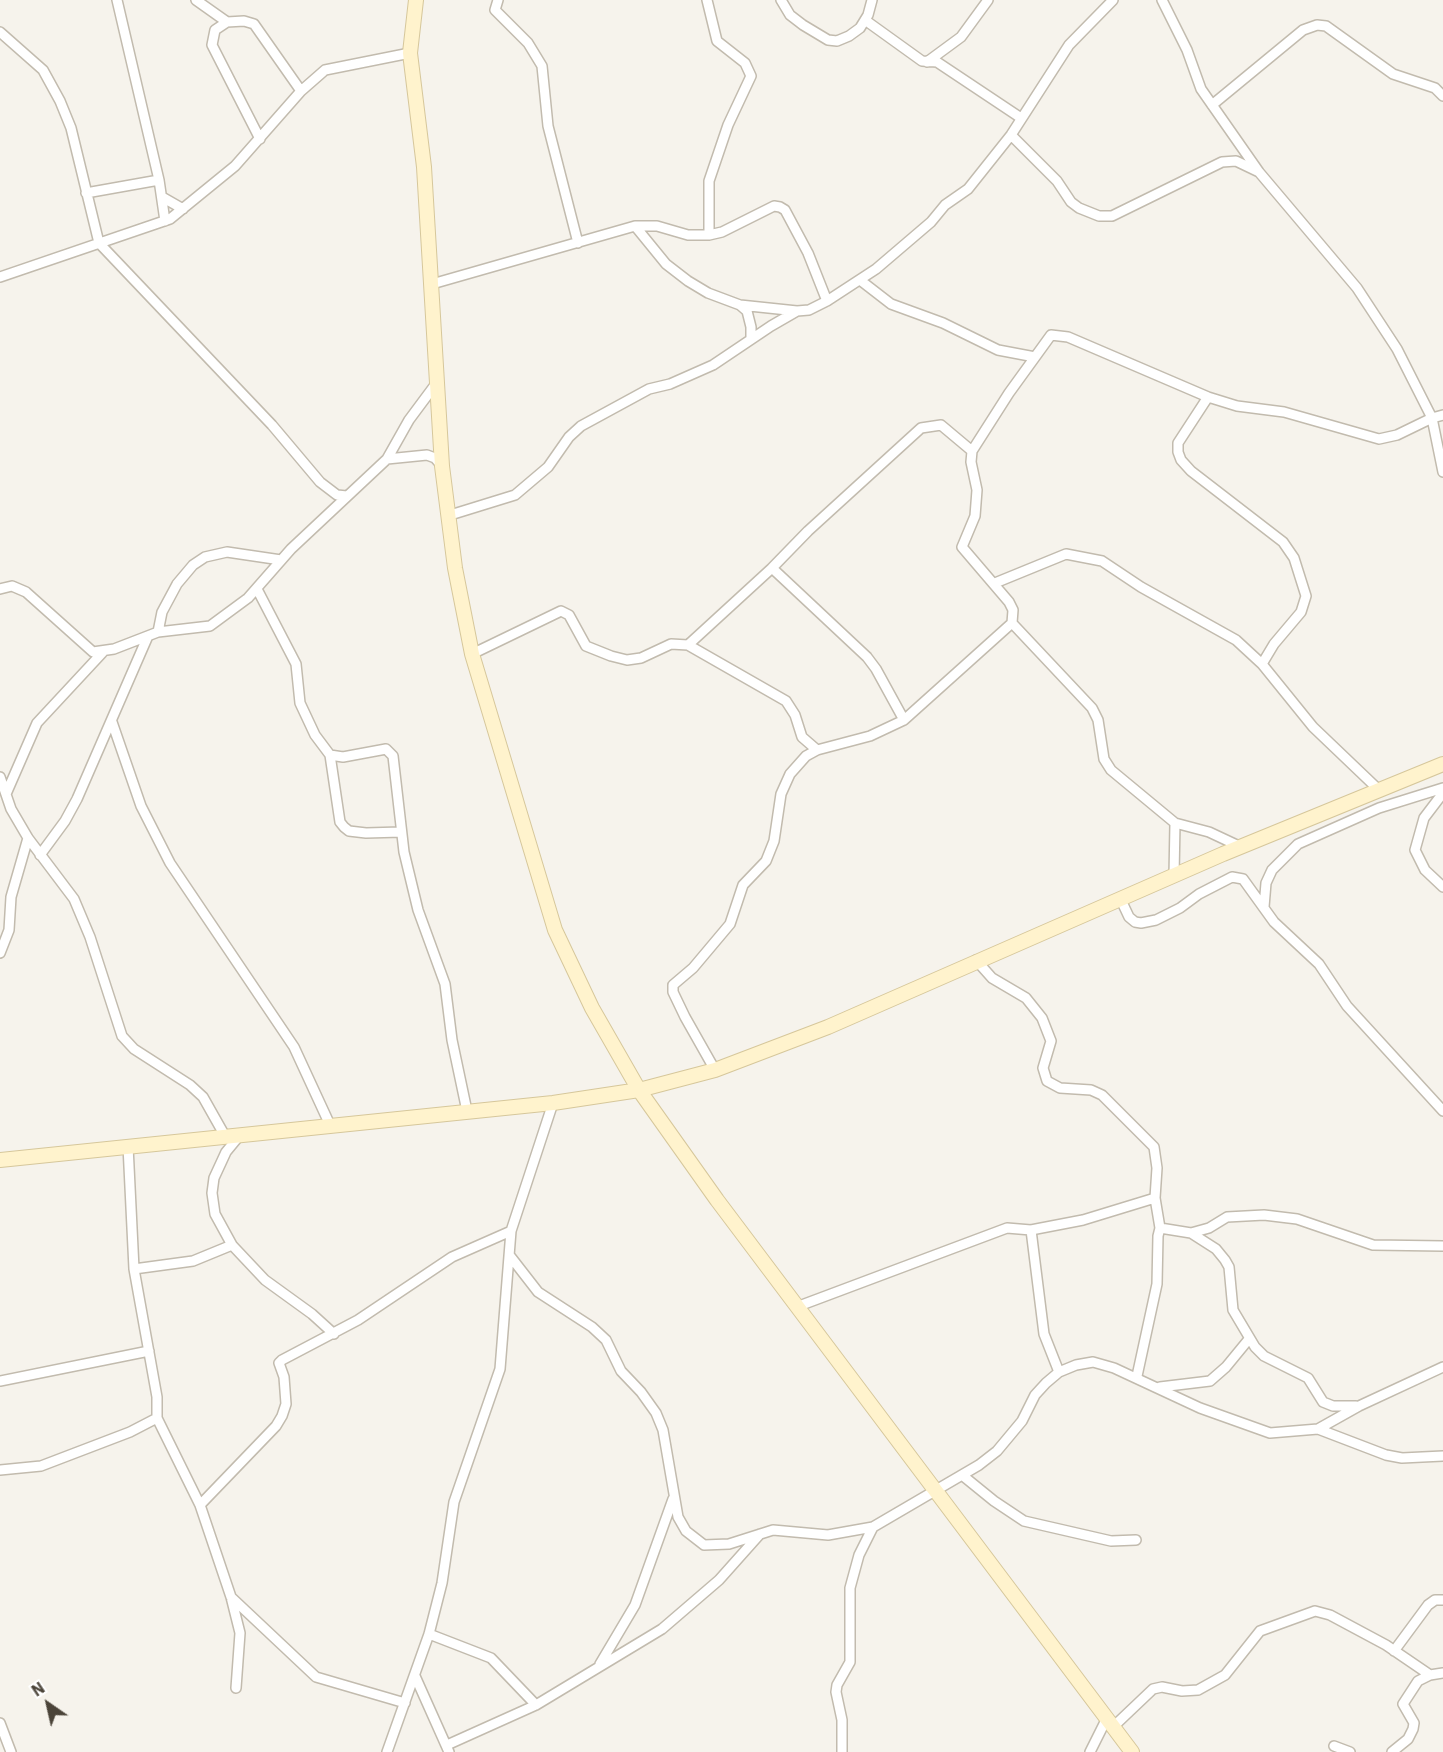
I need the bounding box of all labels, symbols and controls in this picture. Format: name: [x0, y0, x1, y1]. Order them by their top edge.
north arrow: [18, 1674, 78, 1734]
text: N: [28, 1678, 48, 1701]

